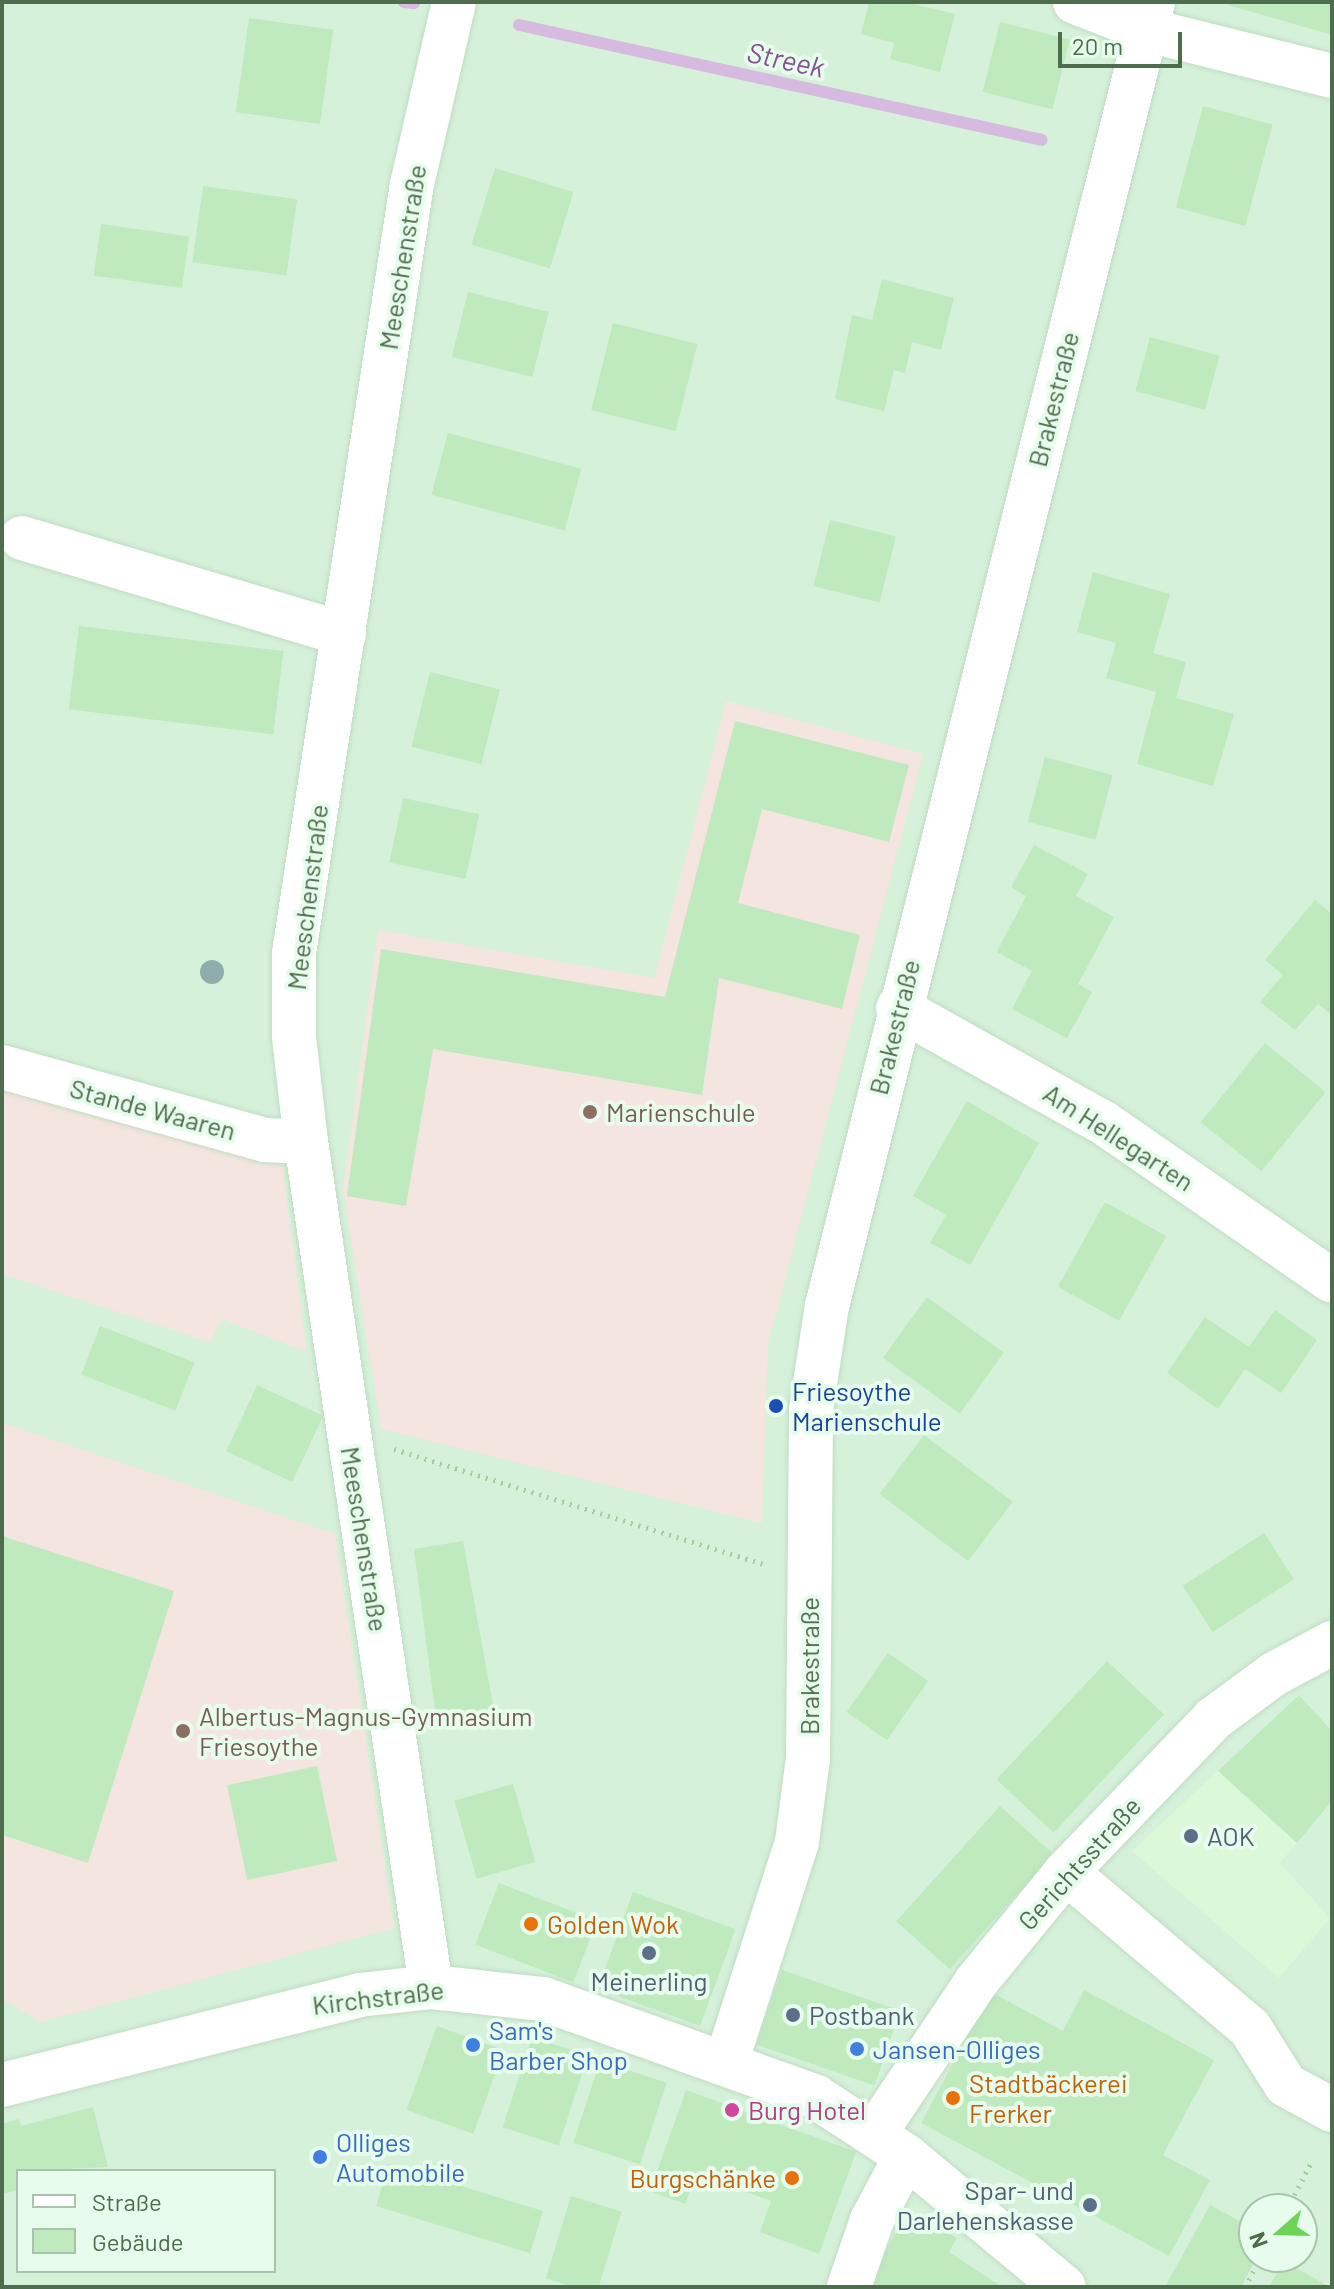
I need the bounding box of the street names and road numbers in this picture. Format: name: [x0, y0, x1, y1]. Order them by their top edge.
street label: Meeschenstraße: [372, 162, 432, 352]
street label: Brakestraße: [1021, 328, 1085, 470]
street label: Meeschenstraße: [280, 802, 334, 992]
street label: Brakestraße: [862, 956, 926, 1098]
street label: Stande Waaren: [67, 1072, 239, 1146]
street label: Am Hellegarten: [1038, 1077, 1200, 1197]
street label: Meeschenstraße: [335, 1444, 395, 1634]
street label: Brakestraße: [793, 1597, 825, 1735]
street label: Gerichtsstraße: [1011, 1790, 1147, 1936]
street label: Kirchstraße: [310, 1973, 446, 2021]

